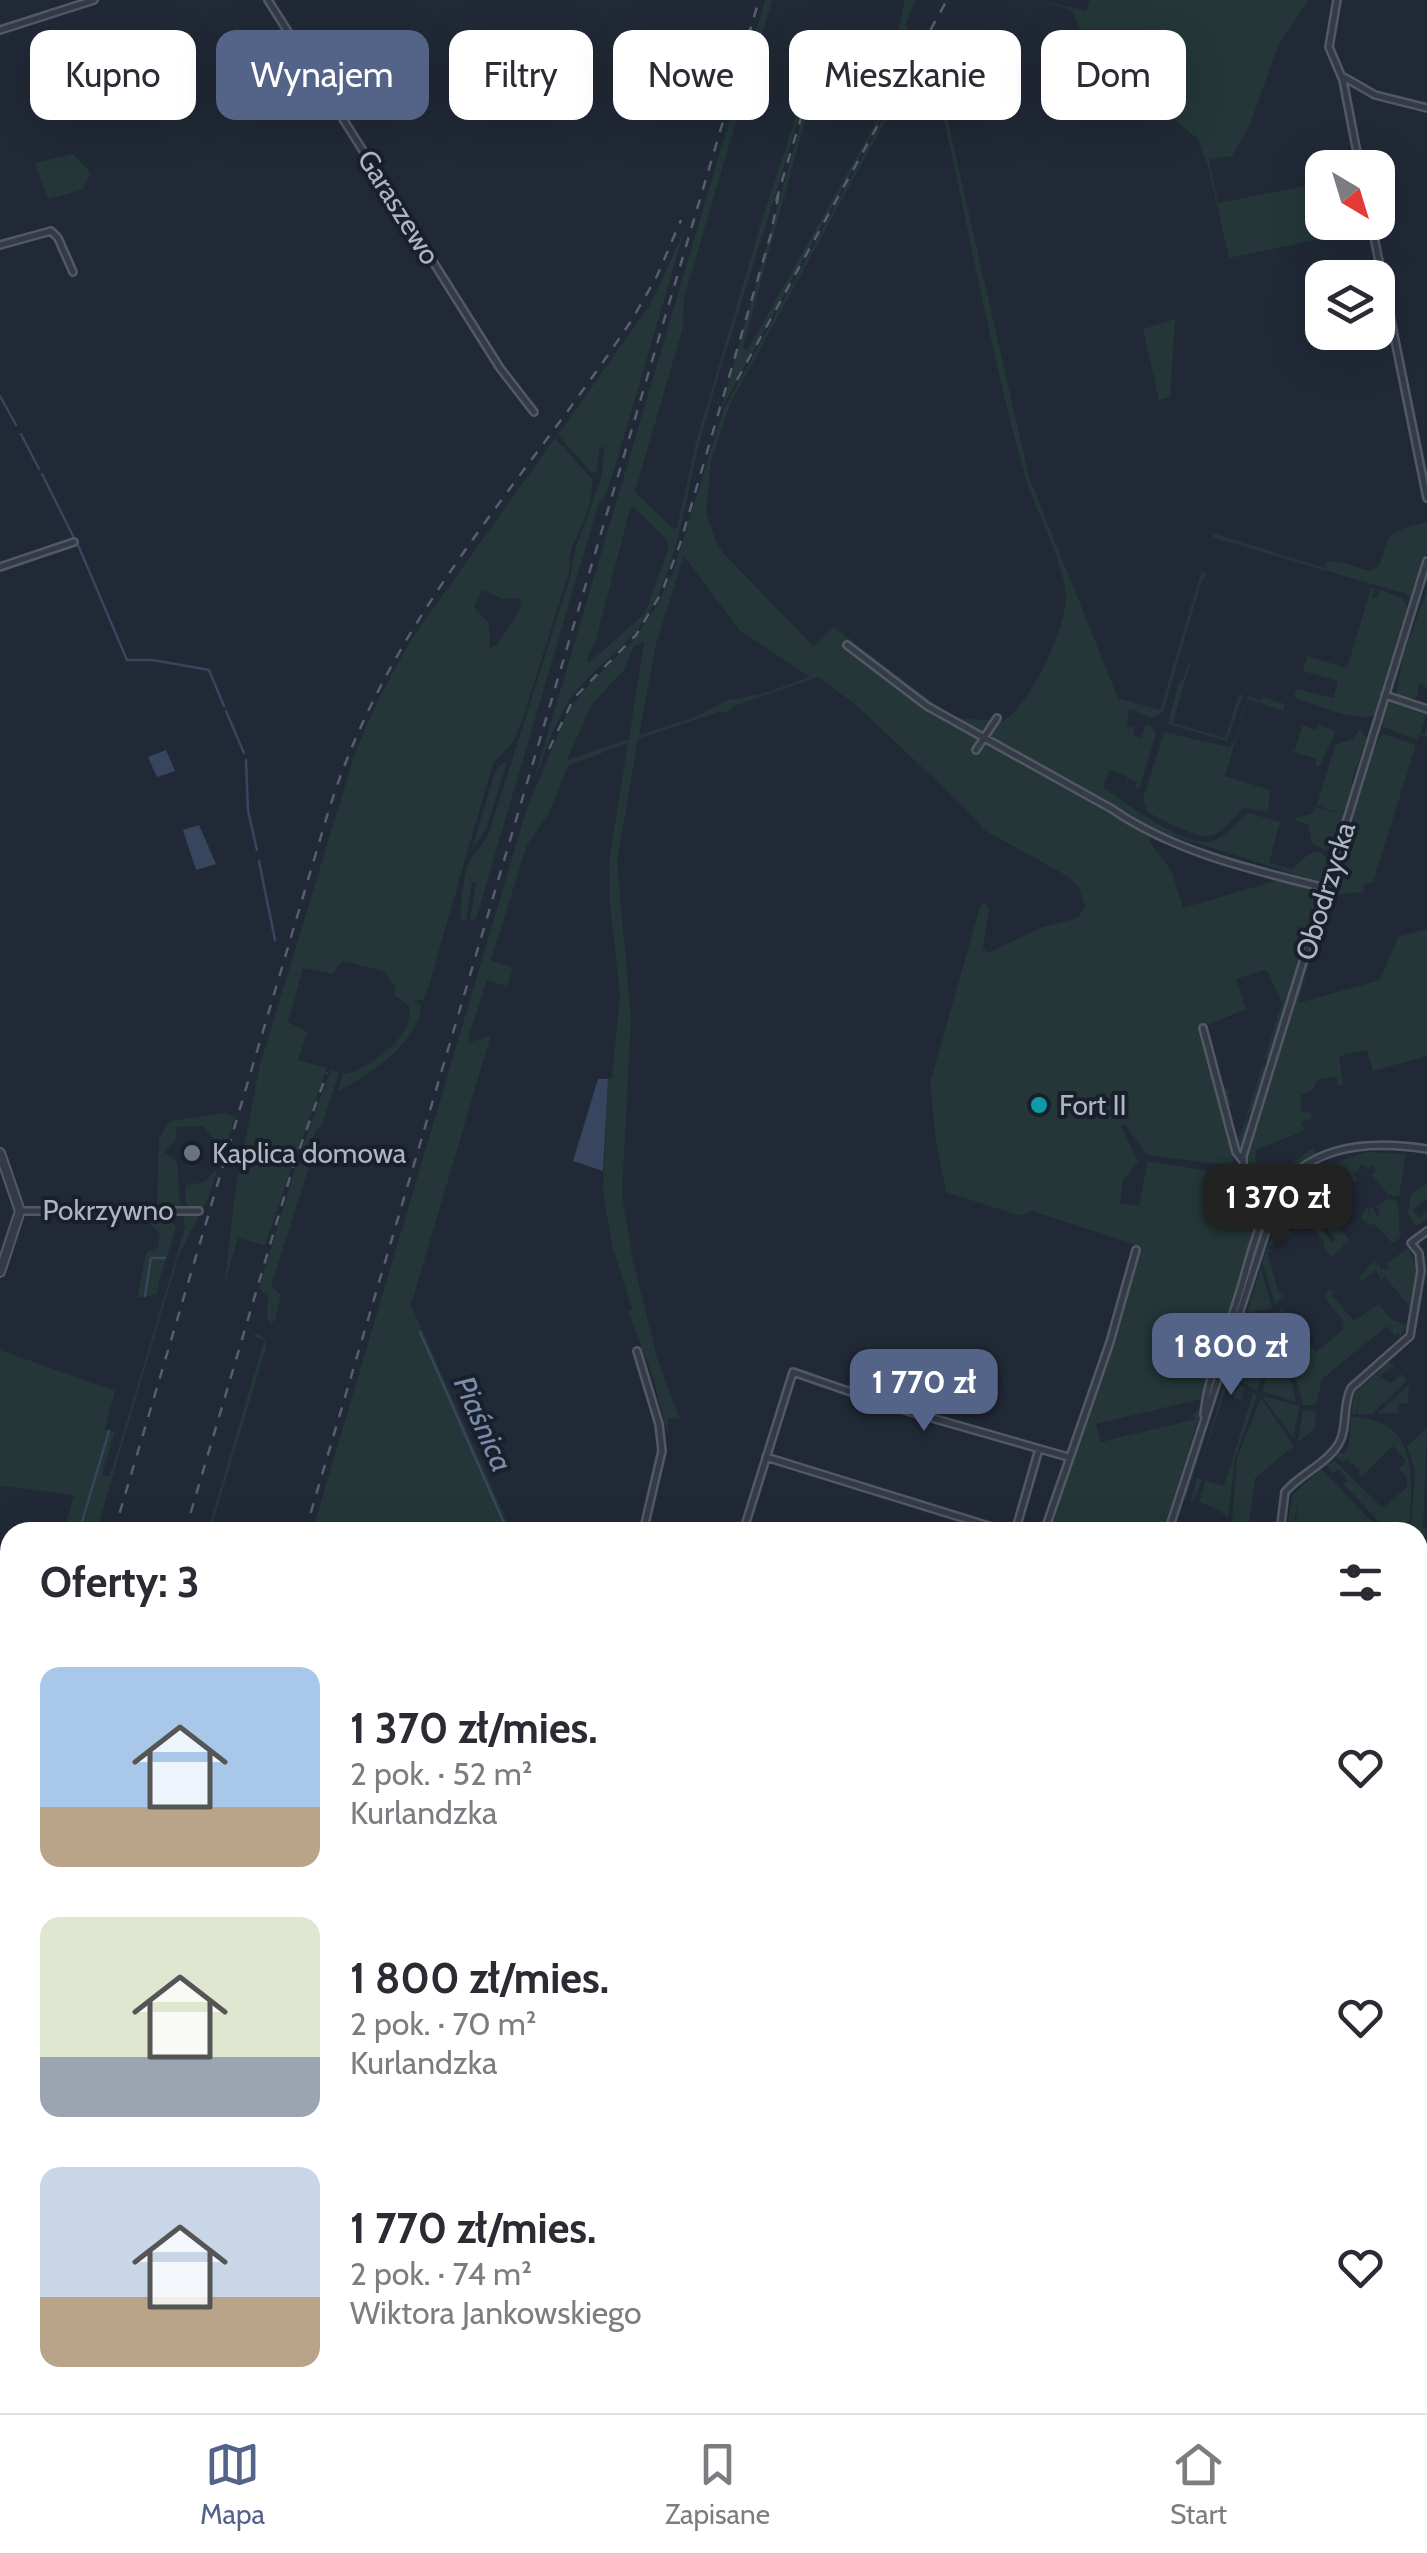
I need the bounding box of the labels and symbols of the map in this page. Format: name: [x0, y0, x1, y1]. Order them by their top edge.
street label: Garaszewo: [350, 143, 448, 271]
north arrow: [1305, 150, 1395, 240]
street label: Obodrzycka: [1288, 817, 1362, 964]
place label: Fort II: [1059, 1088, 1127, 1122]
marker: Fort II: [1028, 1094, 1050, 1116]
place label: Kaplica domowa: [212, 1136, 407, 1170]
marker: Kaplica domowa: [181, 1142, 203, 1164]
pin: 1 370 zł: [1175, 1164, 1381, 1249]
street label: Pokrzywno: [42, 1193, 174, 1227]
pin: 1 800 zł: [1128, 1313, 1334, 1398]
pin: 1 770 zł: [821, 1349, 1027, 1434]
water label: Piaśnica: [446, 1370, 521, 1477]

